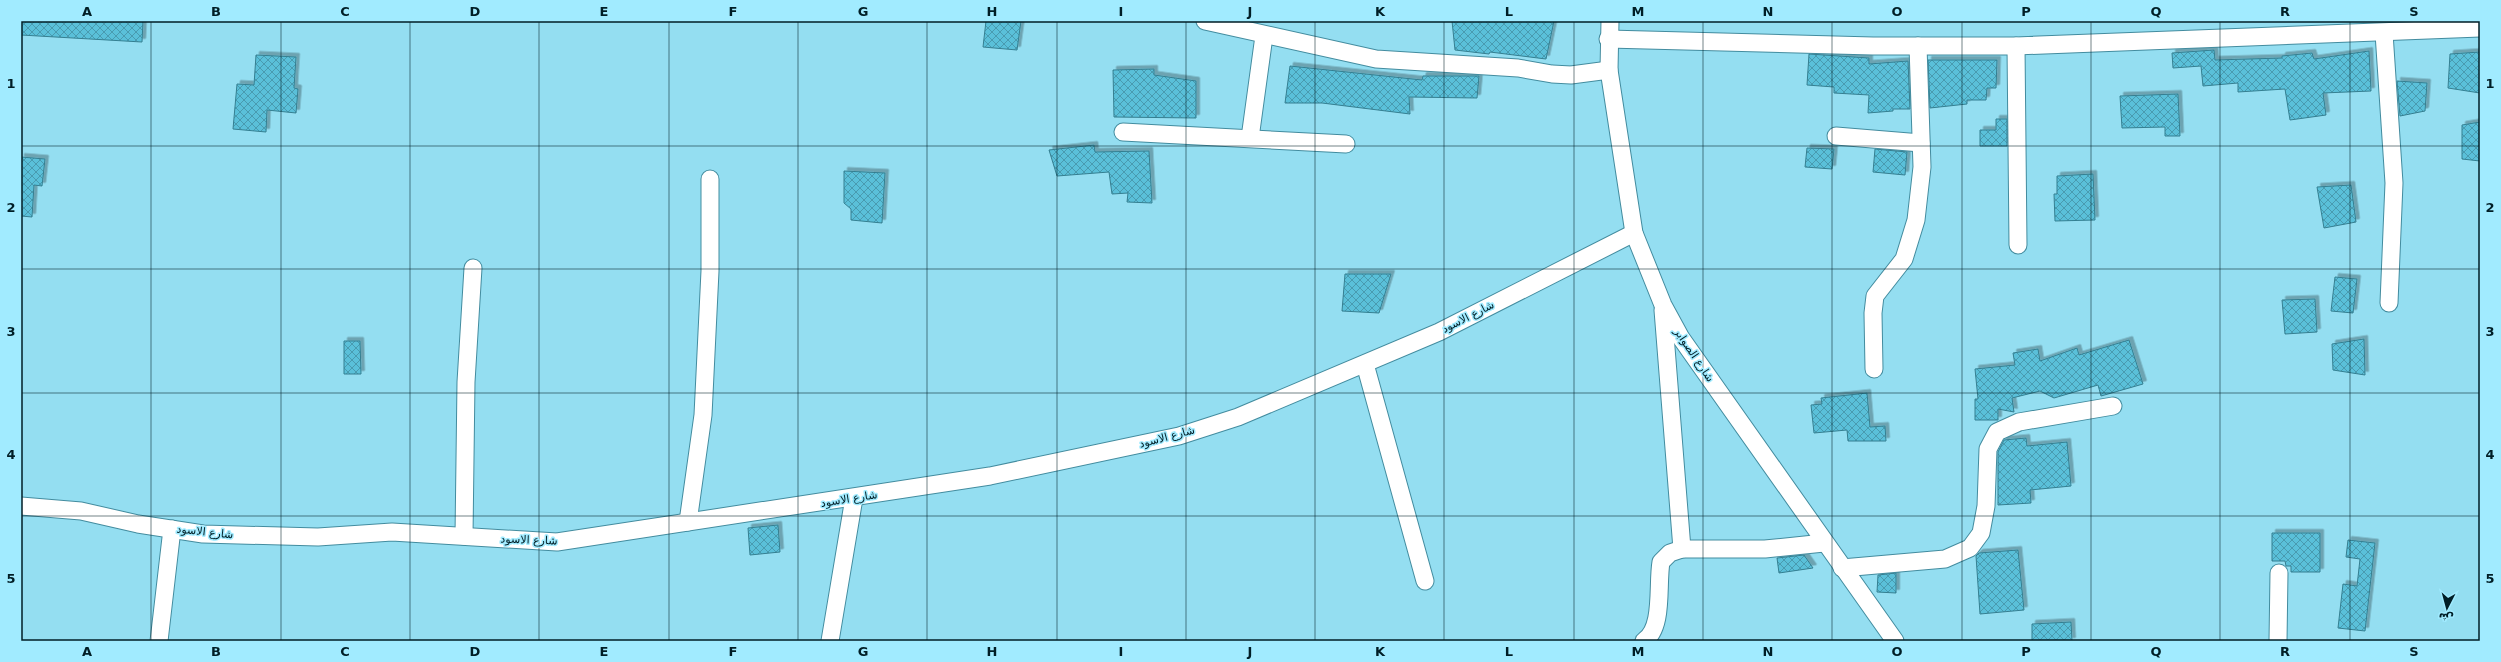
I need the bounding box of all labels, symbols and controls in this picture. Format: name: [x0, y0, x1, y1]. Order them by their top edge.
text: A: [82, 4, 92, 19]
text: B: [211, 4, 221, 19]
text: C: [340, 4, 350, 19]
text: D: [470, 4, 481, 19]
text: E: [600, 4, 608, 19]
text: F: [729, 4, 737, 19]
text: G: [858, 4, 868, 19]
text: H: [987, 4, 997, 19]
text: I: [1119, 4, 1123, 19]
text: J: [1247, 4, 1252, 19]
text: K: [1375, 4, 1386, 19]
text: L: [1505, 4, 1513, 19]
text: M: [1632, 4, 1644, 19]
text: N: [1763, 4, 1773, 19]
text: O: [1891, 4, 1903, 19]
text: P: [2021, 4, 2031, 19]
text: Q: [2150, 4, 2162, 19]
text: R: [2280, 4, 2290, 19]
text: S: [2409, 4, 2419, 19]
text: 1: [6, 76, 16, 91]
text: 1: [2485, 76, 2495, 91]
text: 2: [6, 200, 16, 215]
text: 2: [2485, 200, 2495, 215]
street label: شارع الاسود: [1440, 298, 1496, 336]
text: 3: [6, 324, 16, 339]
text: 3: [2485, 324, 2495, 339]
street label: شارع الصوابر: [1671, 325, 1717, 384]
street label: شارع الاسود: [1138, 423, 1196, 451]
text: 4: [6, 447, 16, 462]
text: 4: [2485, 447, 2495, 462]
street label: شارع الاسود: [820, 488, 878, 510]
street label: شارع الاسود: [176, 523, 234, 541]
street label: شارع الاسود: [500, 533, 558, 547]
text: 5: [6, 571, 16, 586]
text: 5: [2485, 571, 2495, 586]
north arrow: [2427, 588, 2467, 628]
text: ش: [2438, 610, 2454, 625]
text: A: [82, 644, 92, 659]
text: B: [211, 644, 221, 659]
text: C: [340, 644, 350, 659]
text: D: [470, 644, 481, 659]
text: E: [600, 644, 608, 659]
text: F: [729, 644, 737, 659]
text: G: [858, 644, 868, 659]
text: H: [987, 644, 997, 659]
text: I: [1119, 644, 1123, 659]
text: J: [1247, 644, 1252, 659]
text: K: [1375, 644, 1386, 659]
text: L: [1505, 644, 1513, 659]
text: M: [1632, 644, 1644, 659]
text: N: [1763, 644, 1773, 659]
text: O: [1891, 644, 1903, 659]
text: P: [2021, 644, 2031, 659]
text: Q: [2150, 644, 2162, 659]
text: R: [2280, 644, 2290, 659]
text: S: [2409, 644, 2419, 659]

